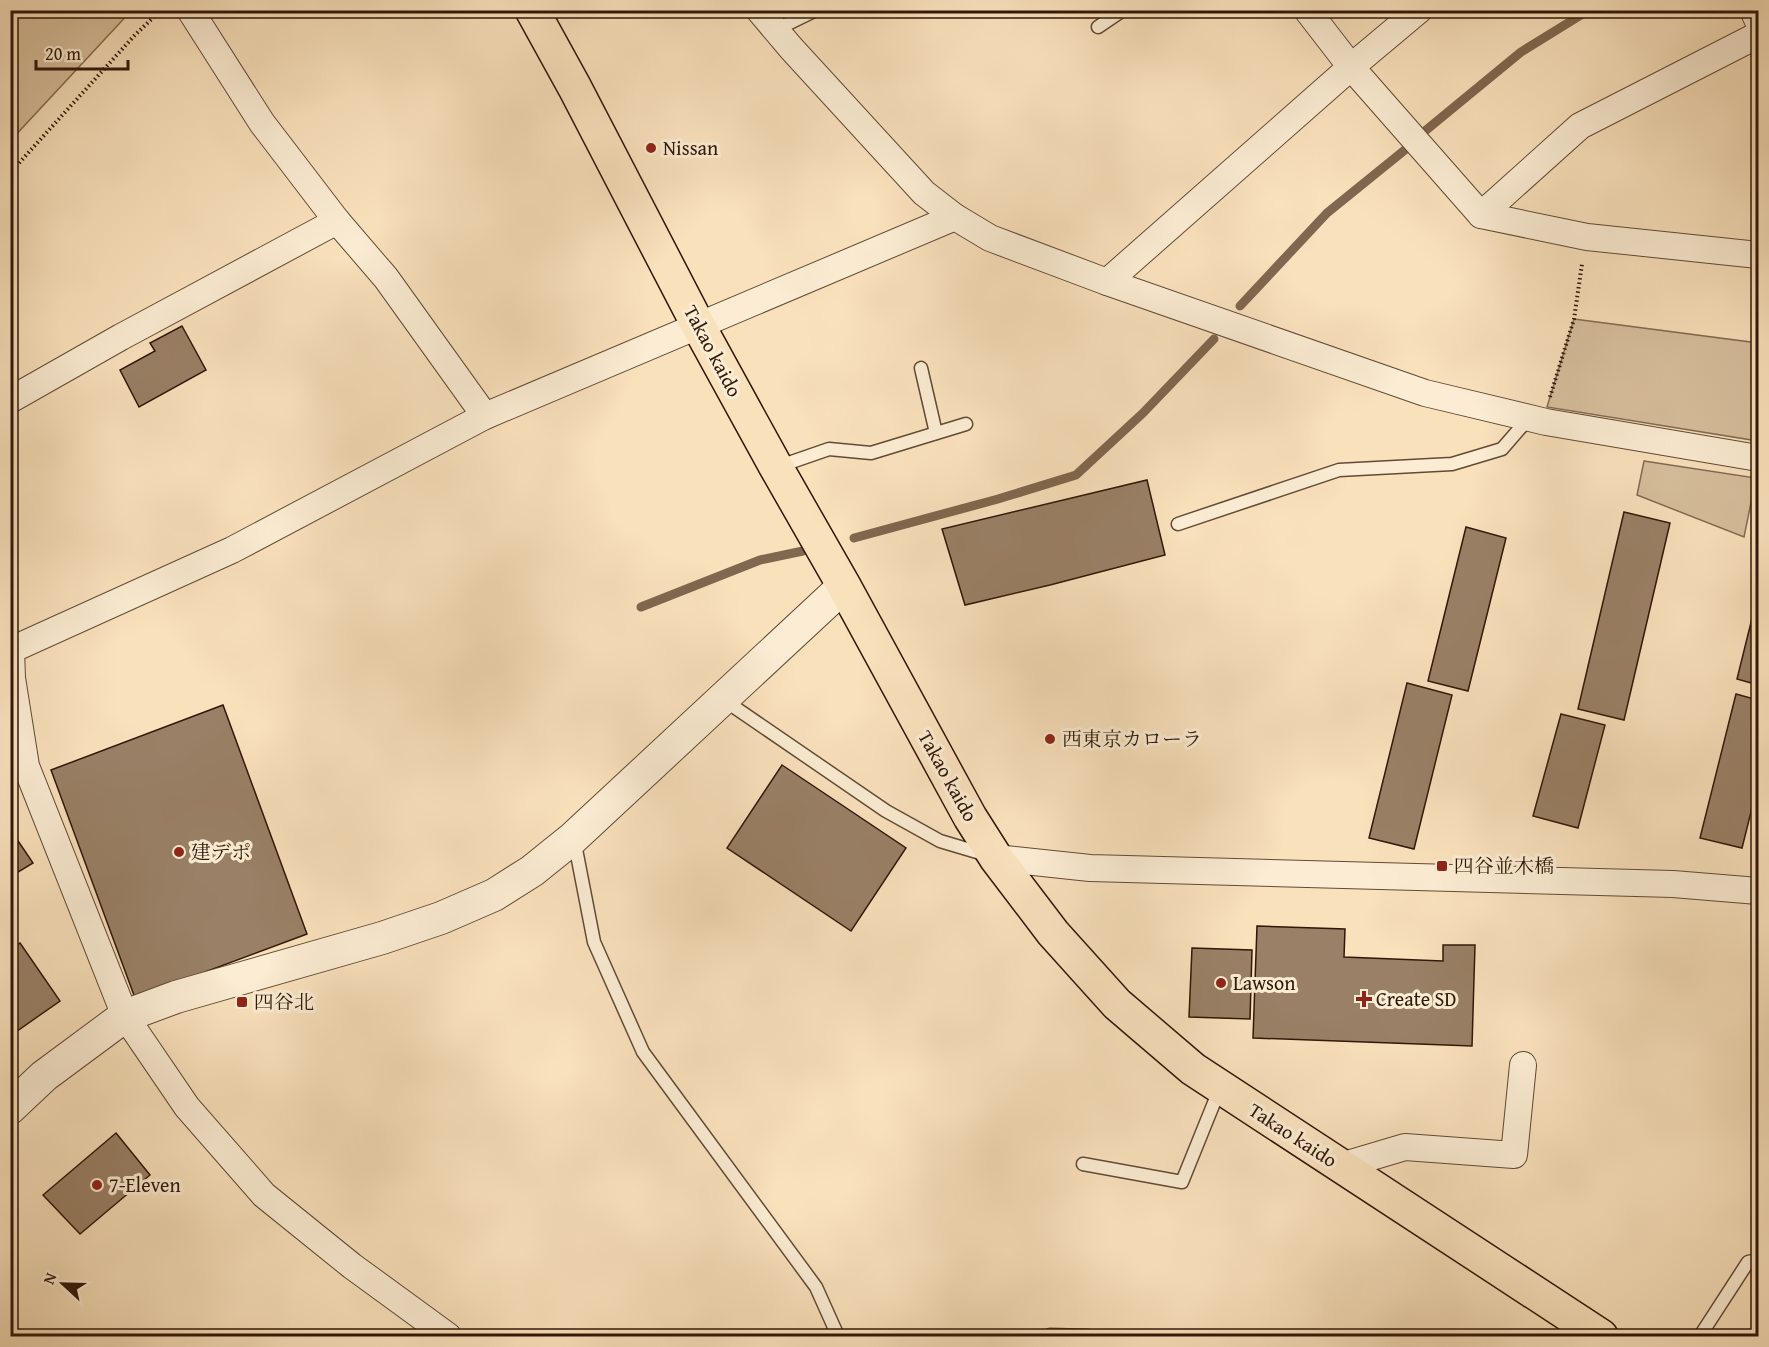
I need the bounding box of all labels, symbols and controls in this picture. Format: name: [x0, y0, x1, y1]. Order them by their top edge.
scale bar: [36, 33, 128, 71]
text: 20 m: [45, 40, 81, 67]
place label: Nissan: [663, 133, 718, 162]
marker: Nissan: [644, 141, 658, 155]
street label: Takao kaido: [677, 300, 750, 402]
place label: 西東京カローラ: [1062, 724, 1202, 753]
street label: Takao kaido: [911, 725, 985, 827]
marker: 西東京カローラ: [1043, 732, 1057, 746]
place label: 建デポ: [191, 837, 251, 866]
marker: 建デポ: [172, 845, 186, 859]
place label: 四谷並木橋: [1454, 851, 1554, 880]
marker: 四谷並木橋: [1435, 859, 1449, 873]
place label: Lawson: [1233, 968, 1295, 997]
marker: Lawson: [1214, 976, 1228, 990]
place label: Create SD: [1376, 984, 1456, 1013]
place label: 四谷北: [254, 987, 314, 1016]
marker: Create SD: [1357, 992, 1371, 1006]
marker: 四谷北: [235, 995, 249, 1009]
street label: Takao kaido: [1243, 1095, 1343, 1174]
place label: 7-Eleven: [109, 1170, 181, 1199]
marker: 7-Eleven: [90, 1178, 104, 1192]
north arrow: [33, 1254, 93, 1314]
text: N: [36, 1269, 62, 1288]

